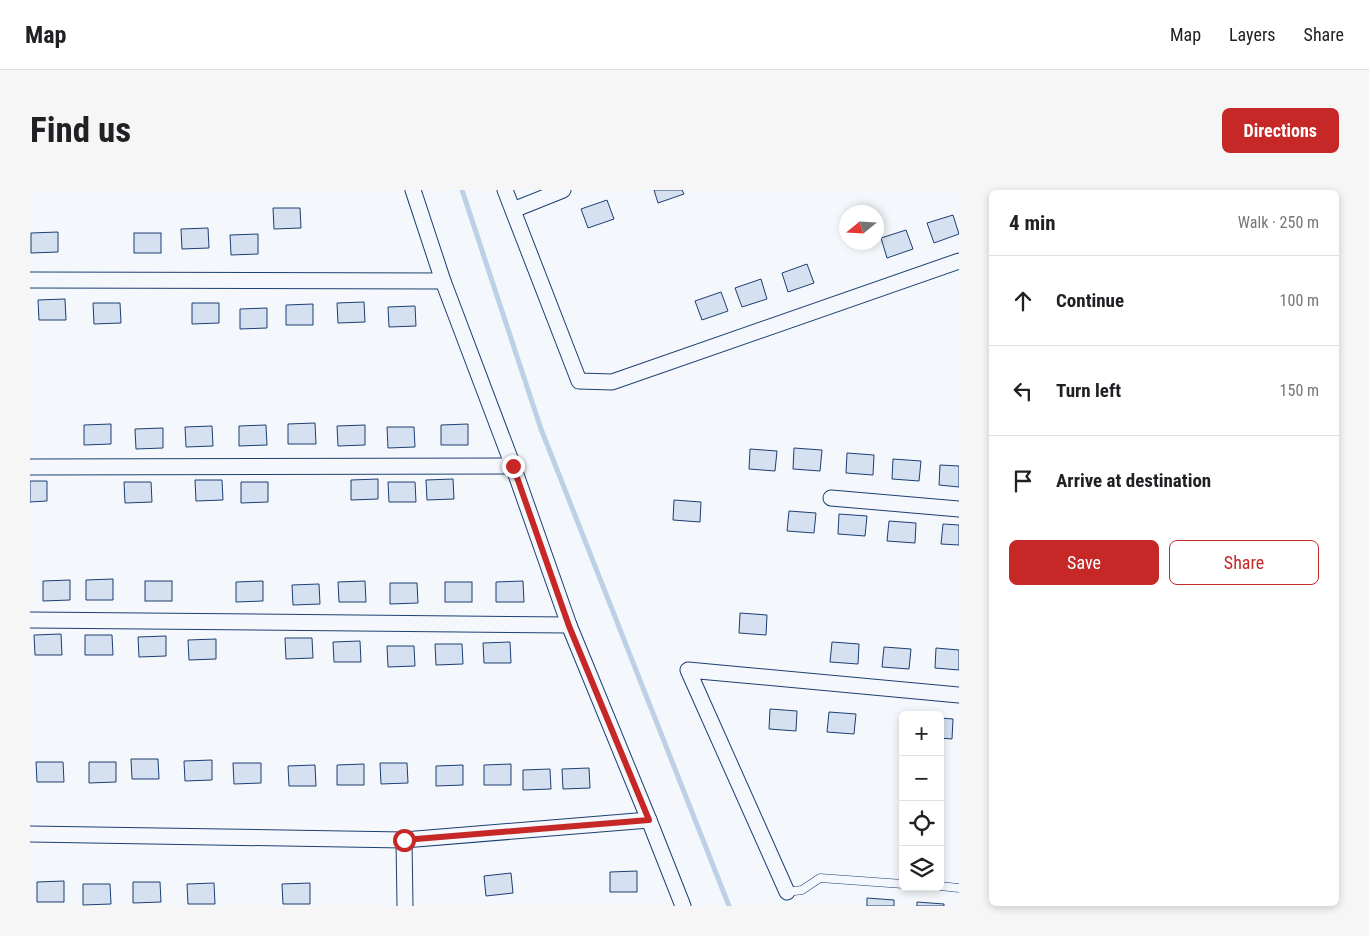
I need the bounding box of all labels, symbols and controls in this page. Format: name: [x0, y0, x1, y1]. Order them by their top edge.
text: Map: [25, 21, 66, 49]
text: Map: [1170, 24, 1201, 45]
text: Layers: [1229, 24, 1276, 45]
text: Share: [1304, 24, 1344, 45]
button: Directions: [1222, 108, 1339, 153]
text: Find us: [30, 110, 131, 151]
north arrow: [839, 205, 884, 250]
text: 4 min: [1009, 211, 1056, 235]
text: Walk · 250 m: [1238, 213, 1319, 232]
icon: ahead: [1009, 287, 1037, 315]
text: Continue: [1056, 289, 1124, 312]
text: 100 m: [1280, 291, 1319, 310]
icon: left: [1009, 377, 1037, 405]
text: Turn left: [1056, 379, 1121, 402]
text: 150 m: [1280, 381, 1319, 400]
route end: [502, 455, 525, 478]
icon: arrive: [1009, 467, 1037, 495]
text: Arrive at destination: [1056, 469, 1211, 492]
button: Save: [1009, 540, 1159, 585]
button: Share: [1169, 540, 1319, 585]
map controls: [899, 711, 944, 891]
button: +: [899, 711, 944, 756]
button: −: [899, 756, 944, 801]
button: locate: [899, 801, 944, 846]
route start: [393, 829, 416, 852]
button: layers: [899, 846, 944, 891]

